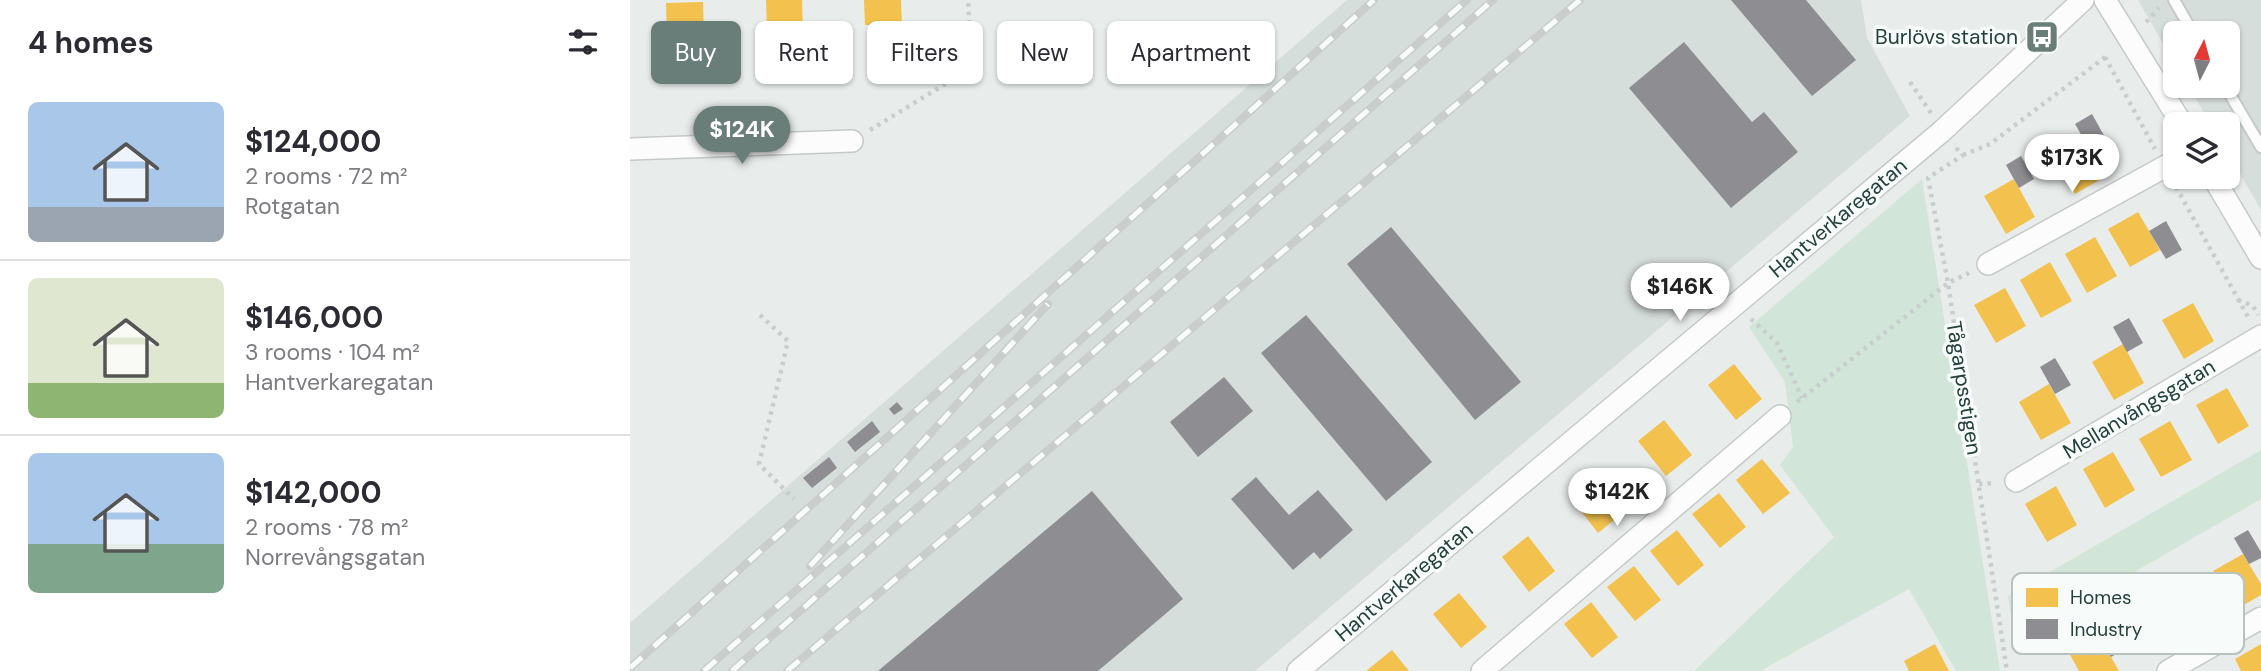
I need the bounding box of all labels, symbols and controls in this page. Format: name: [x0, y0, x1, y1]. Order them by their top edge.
bus stop icon: Burlövs station: [2023, 18, 2061, 56]
chip: Buy: [651, 21, 741, 84]
chip: Rent: [755, 21, 853, 84]
chip: Filters: [867, 21, 983, 84]
chip: New: [997, 21, 1093, 84]
chip: Apartment: [1107, 21, 1275, 84]
north arrow: [2163, 21, 2240, 98]
map controls: [2163, 21, 2240, 189]
text: 4 homes: [28, 23, 154, 62]
icon: filters: [564, 23, 602, 61]
place label: Burlövs station: [1875, 23, 2018, 51]
pin: $124K: [693, 106, 791, 166]
button: layers: [2163, 112, 2240, 189]
text: $124K: [709, 114, 775, 144]
text: $124,000: [245, 122, 381, 161]
icon: home: [84, 130, 168, 214]
pin: $173K: [2023, 134, 2121, 194]
text: $173K: [2040, 142, 2104, 172]
street label: Hantverkaregatan: [1763, 152, 1913, 284]
text: 2 rooms · 72 m²: [245, 161, 408, 191]
text: Rotgatan: [245, 191, 340, 221]
pin: $146K: [1631, 264, 1729, 323]
text: $146K: [1647, 271, 1713, 301]
text: $146,000: [245, 298, 383, 337]
icon: home: [84, 306, 168, 390]
street label: Tågarpsstigen: [1940, 319, 1988, 457]
text: 3 rooms · 104 m²: [245, 337, 420, 367]
street label: Mellanvångsgatan: [2058, 352, 2220, 466]
text: Hantverkaregatan: [245, 367, 433, 397]
pin: $142K: [1568, 468, 1666, 528]
text: $142,000: [245, 473, 382, 512]
text: $142K: [1584, 476, 1650, 506]
icon: home: [84, 481, 168, 565]
text: 2 rooms · 78 m²: [245, 512, 409, 542]
street label: Hantverkaregatan: [1329, 516, 1479, 648]
text: Norrevångsgatan: [245, 542, 425, 572]
legend: [2012, 573, 2244, 654]
text: Homes: [2070, 585, 2131, 610]
text: Industry: [2070, 617, 2143, 642]

